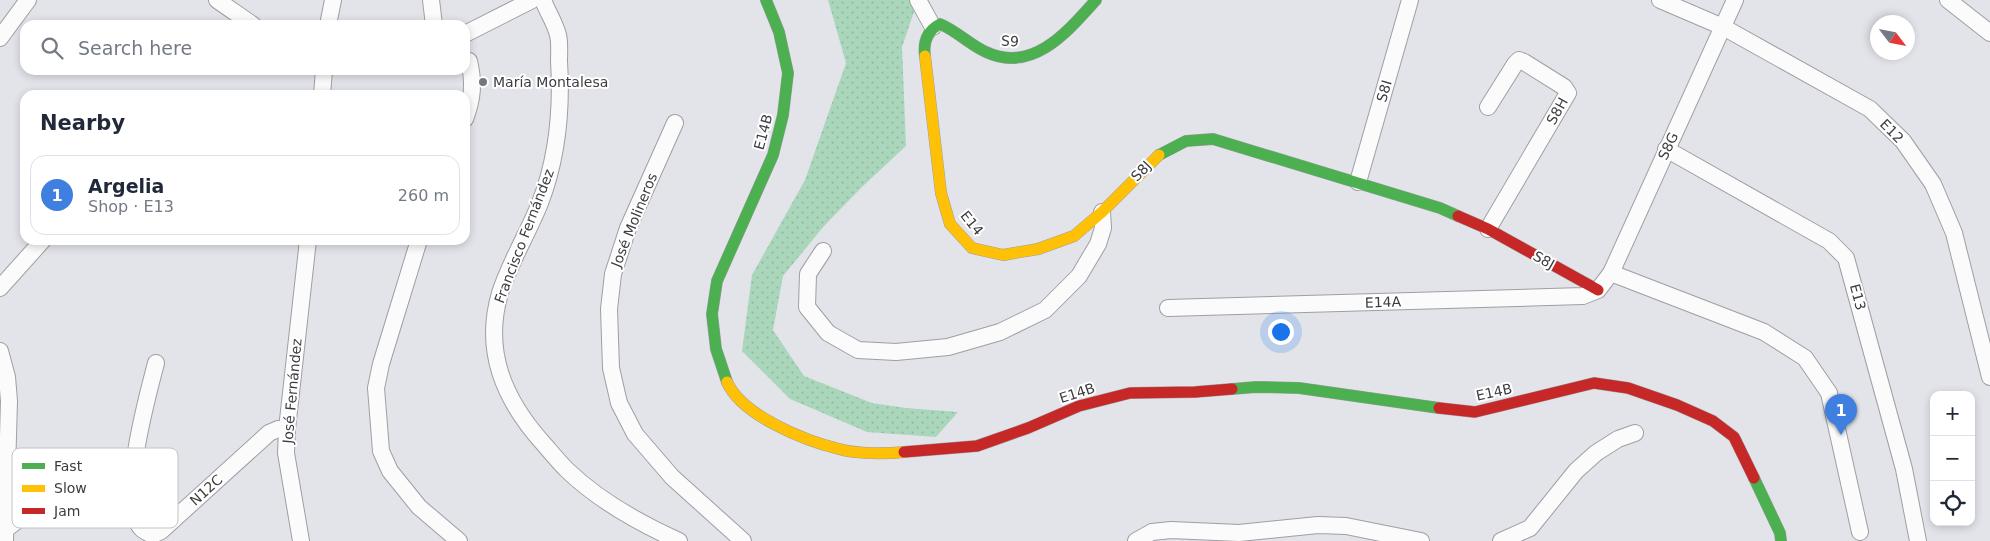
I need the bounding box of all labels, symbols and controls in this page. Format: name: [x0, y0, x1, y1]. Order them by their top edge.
north arrow: [1870, 15, 1915, 60]
search box: [20, 20, 470, 75]
street label: S9: [1001, 33, 1019, 49]
icon: search: [38, 34, 66, 62]
text: Search here: [78, 37, 192, 59]
place label: María Montalesa: [493, 74, 608, 90]
marker: María Montalesa: [477, 76, 489, 88]
street label: S8I: [1373, 78, 1395, 104]
street label: S8H: [1543, 95, 1571, 127]
text: Nearby: [40, 111, 125, 135]
street label: E14B: [751, 112, 775, 152]
street label: E12: [1877, 116, 1907, 146]
street label: S8G: [1655, 130, 1681, 162]
street label: S8J: [1128, 158, 1154, 184]
street label: Francisco Fernández: [491, 167, 557, 305]
street label: José Molineros: [607, 171, 660, 270]
text: Argelia: [88, 175, 164, 197]
text: 1: [51, 186, 63, 205]
text: 260 m: [398, 186, 449, 205]
text: Shop · E13: [88, 197, 174, 216]
street label: E14: [957, 208, 987, 238]
street label: S8J: [1531, 248, 1557, 272]
street label: E13: [1847, 282, 1869, 312]
street label: E14A: [1365, 293, 1402, 311]
your location: [1268, 319, 1294, 345]
street label: José Fernández: [279, 338, 305, 445]
street label: E14B: [1057, 380, 1097, 406]
street label: E14B: [1475, 380, 1513, 404]
map controls: [1930, 391, 1975, 526]
button: +: [1930, 391, 1975, 436]
pin: 1: [1825, 394, 1857, 435]
button: −: [1930, 436, 1975, 481]
legend: [12, 448, 178, 528]
text: Fast: [54, 458, 83, 474]
street label: N12C: [187, 471, 226, 509]
text: Slow: [54, 480, 87, 496]
button: locate: [1930, 481, 1975, 526]
text: Jam: [53, 503, 80, 519]

